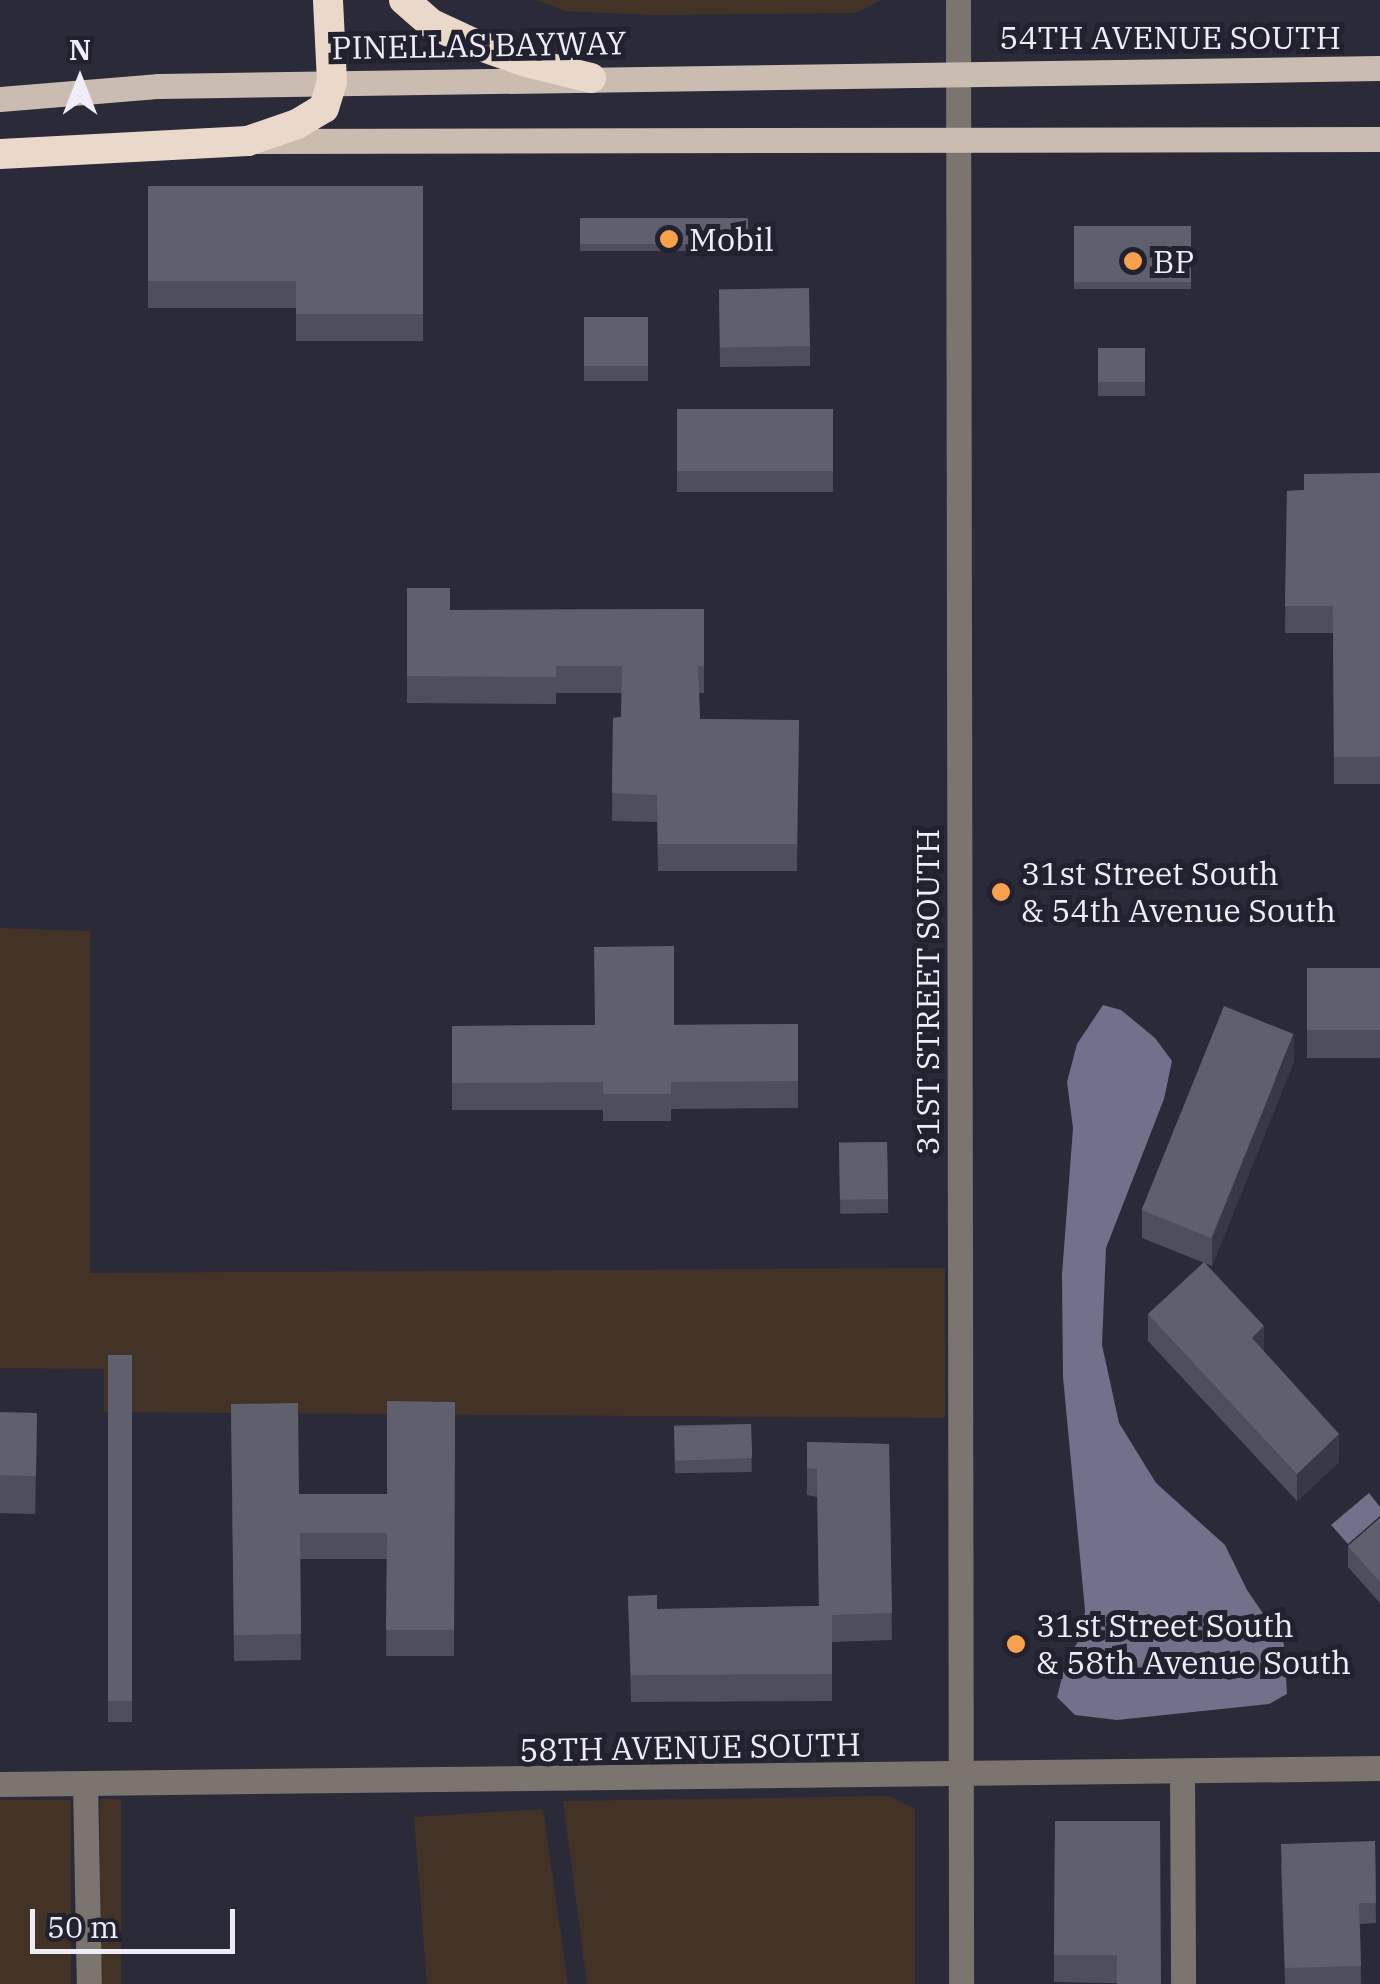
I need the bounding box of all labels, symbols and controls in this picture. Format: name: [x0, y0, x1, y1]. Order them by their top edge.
street label: 54TH AVENUE SOUTH: [999, 18, 1341, 56]
street label: PINELLAS BAYWAY: [331, 23, 627, 67]
north arrow: [30, 30, 130, 130]
text: N: [69, 31, 91, 68]
place label: Mobil: [689, 220, 774, 258]
marker: Mobil: [658, 228, 680, 250]
place label: BP: [1153, 242, 1194, 280]
marker: BP: [1122, 250, 1144, 272]
street label: 31ST STREET SOUTH: [908, 829, 946, 1155]
place label: 31st Street South & 54th Avenue South: [1021, 855, 1336, 930]
marker: 31st Street South & 54th Avenue South: [990, 881, 1012, 903]
place label: 31st Street South & 58th Avenue South: [1036, 1607, 1351, 1682]
marker: 31st Street South & 58th Avenue South: [1005, 1633, 1027, 1655]
street label: 58TH AVENUE SOUTH: [519, 1725, 861, 1769]
scale bar: [35, 1889, 240, 1951]
text: 50 m: [47, 1907, 119, 1946]

